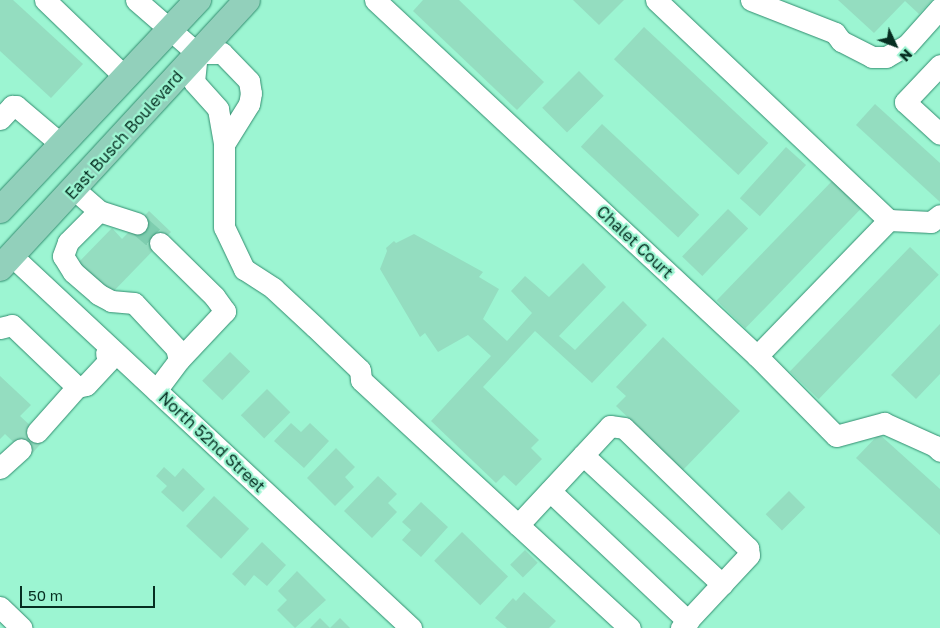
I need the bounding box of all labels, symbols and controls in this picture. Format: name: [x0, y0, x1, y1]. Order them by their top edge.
north arrow: [870, 20, 920, 70]
text: N: [896, 46, 916, 65]
street label: East Busch Boulevard: [61, 67, 187, 203]
street label: Chalet Court: [593, 202, 677, 282]
street label: North 52nd Street: [155, 388, 269, 496]
scale bar: [22, 576, 158, 608]
text: 50 m: [28, 586, 63, 604]

